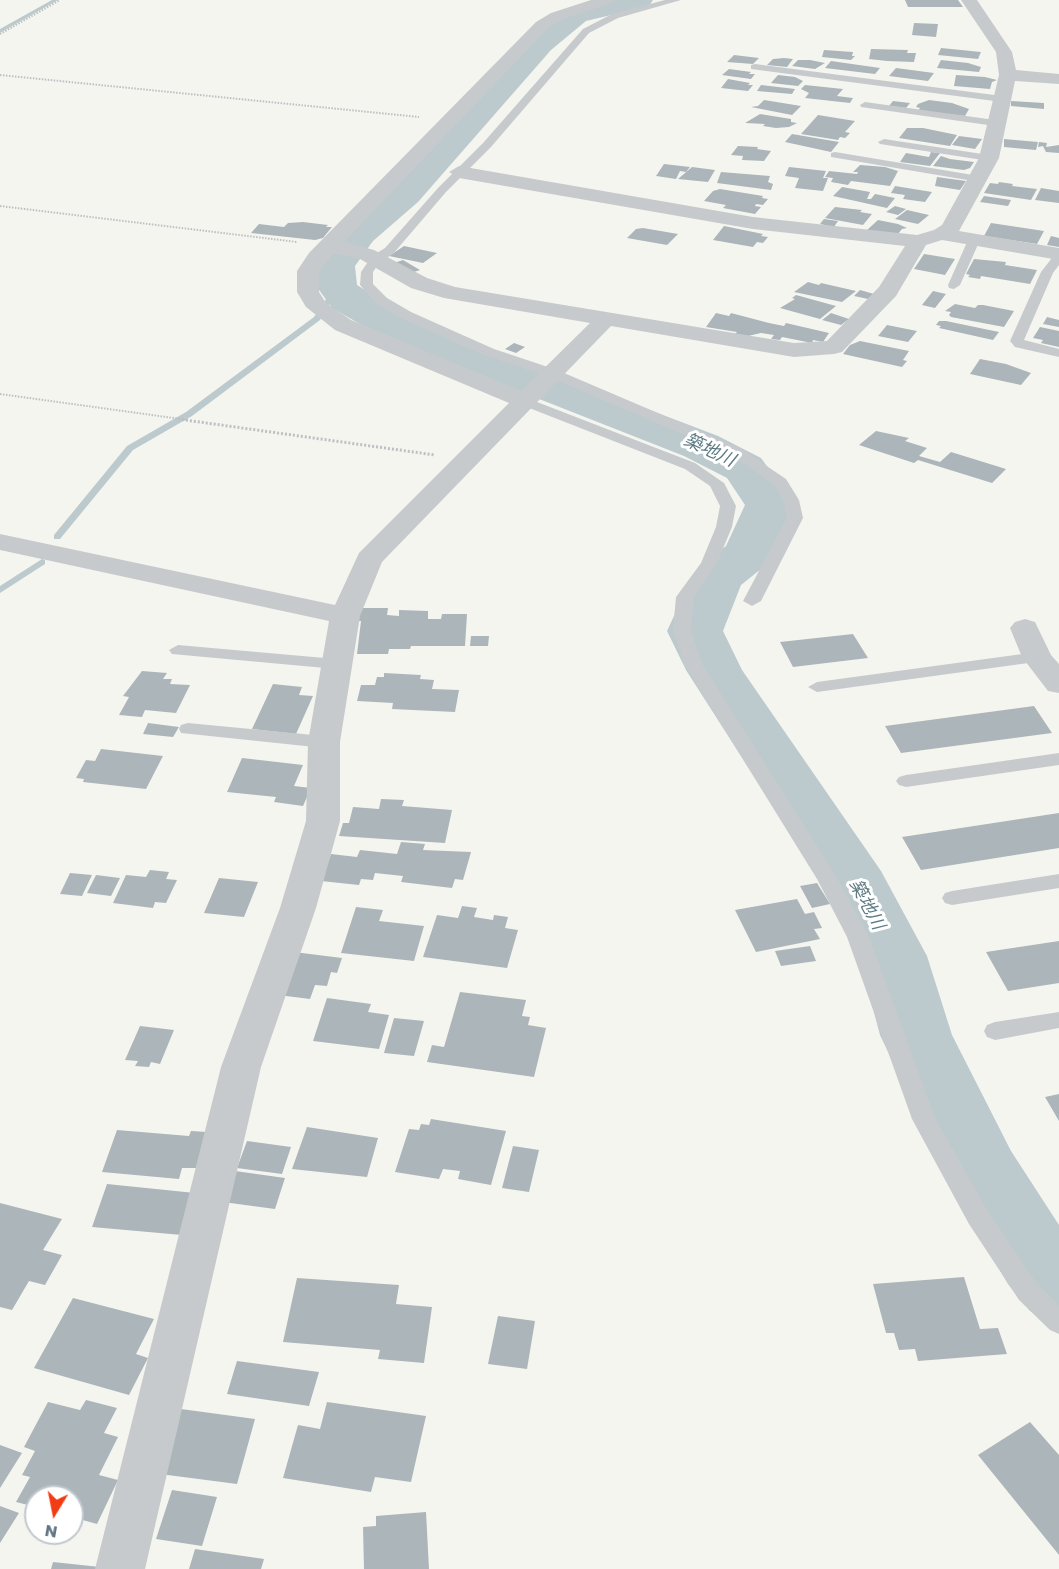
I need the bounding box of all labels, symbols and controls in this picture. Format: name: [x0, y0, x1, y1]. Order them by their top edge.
water label: 築地川: [680, 430, 738, 472]
water label: 築地川: [844, 876, 888, 934]
north arrow: [24, 1485, 84, 1545]
text: N: [43, 1519, 59, 1544]

